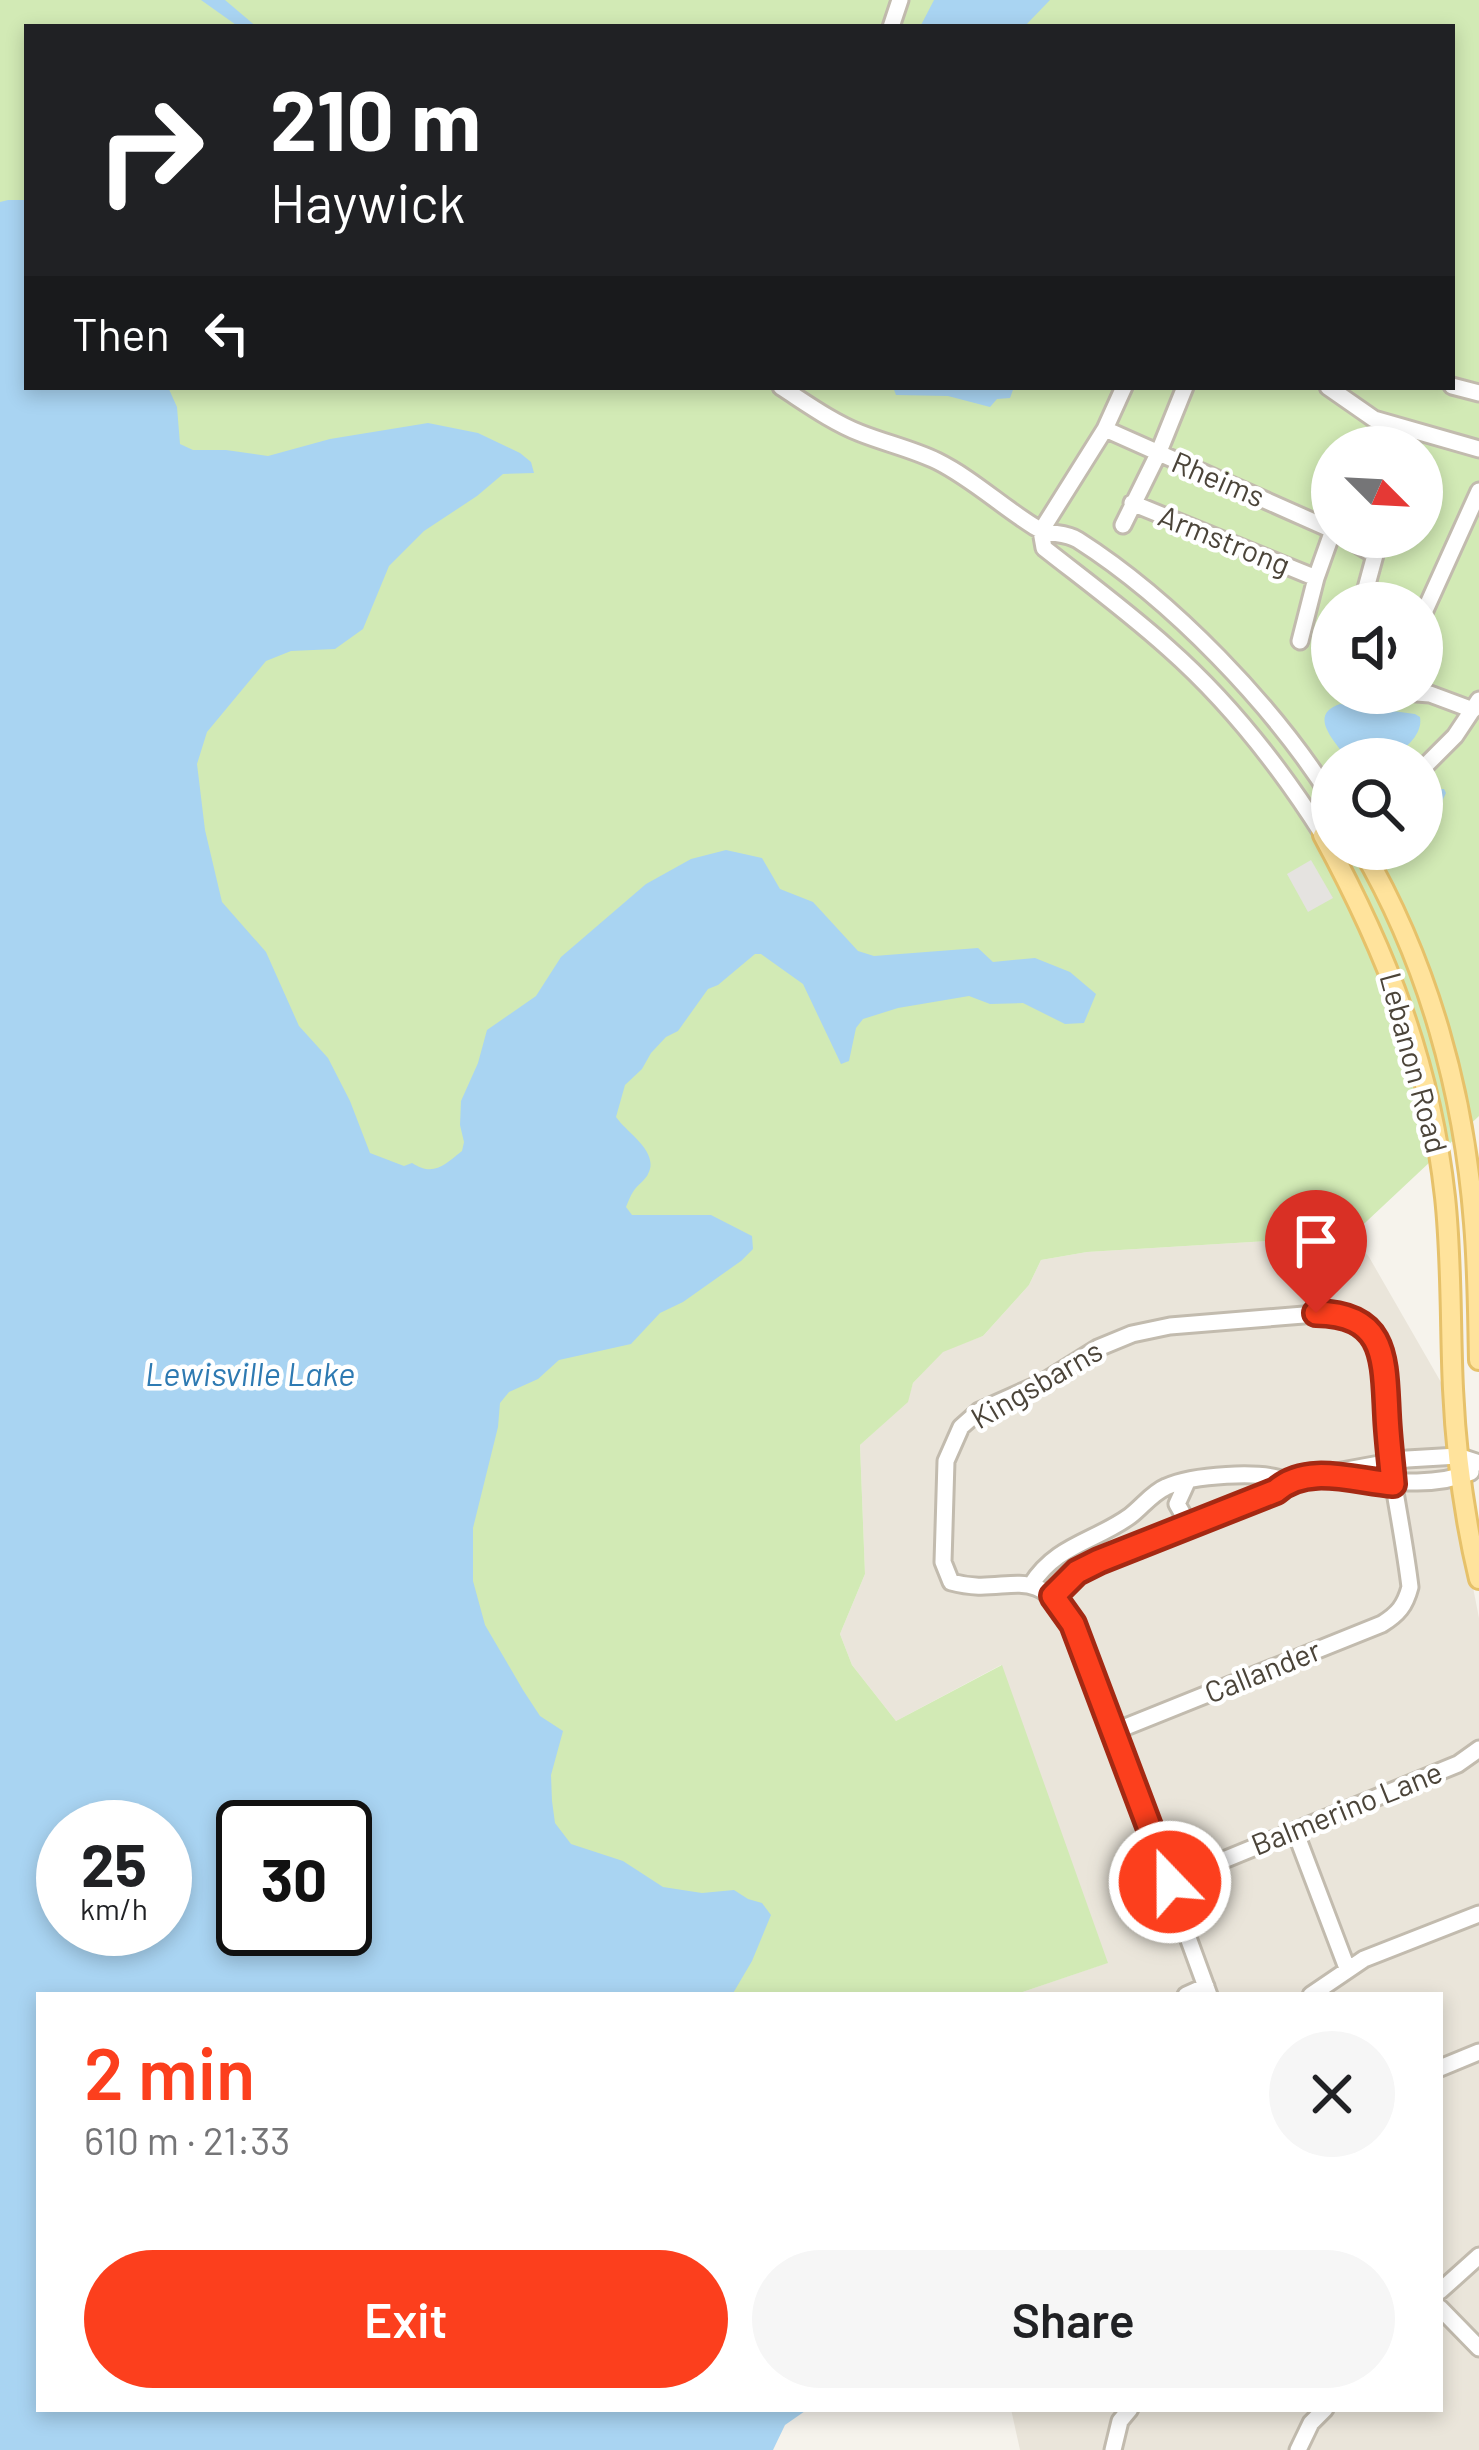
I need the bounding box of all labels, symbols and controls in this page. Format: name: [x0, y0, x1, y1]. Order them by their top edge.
text: 210 m: [270, 67, 481, 168]
icon: right: [72, 72, 228, 228]
text: Haywick: [270, 169, 465, 234]
icon: left: [194, 300, 260, 366]
text: Then: [72, 306, 170, 360]
north arrow: [1311, 426, 1443, 558]
map controls: [1311, 426, 1443, 870]
street label: Rheims: [1167, 443, 1271, 514]
street label: Armstrong: [1154, 496, 1296, 582]
button: sound: [1311, 582, 1443, 714]
button: search: [1311, 738, 1443, 870]
street label: Lebanon Road: [1374, 968, 1456, 1157]
pin: [1265, 1190, 1367, 1313]
icon: arrive: [1283, 1208, 1349, 1274]
street label: Kingsbarns: [964, 1331, 1108, 1435]
water label: Lewisville Lake: [145, 1353, 355, 1393]
street label: Callander: [1199, 1631, 1325, 1710]
street label: Balmerino Lane: [1246, 1752, 1447, 1862]
speed limit sign: 30: [216, 1800, 372, 1956]
position arrow: [1107, 1819, 1233, 1945]
text: 25: [81, 1827, 147, 1899]
text: km/h: [80, 1890, 148, 1926]
text: 2 min: [84, 2028, 255, 2114]
button: close: [1269, 2031, 1395, 2157]
text: 610 m · 21:33: [84, 2116, 290, 2163]
button: Exit: [84, 2250, 728, 2388]
button: Share: [752, 2250, 1395, 2388]

